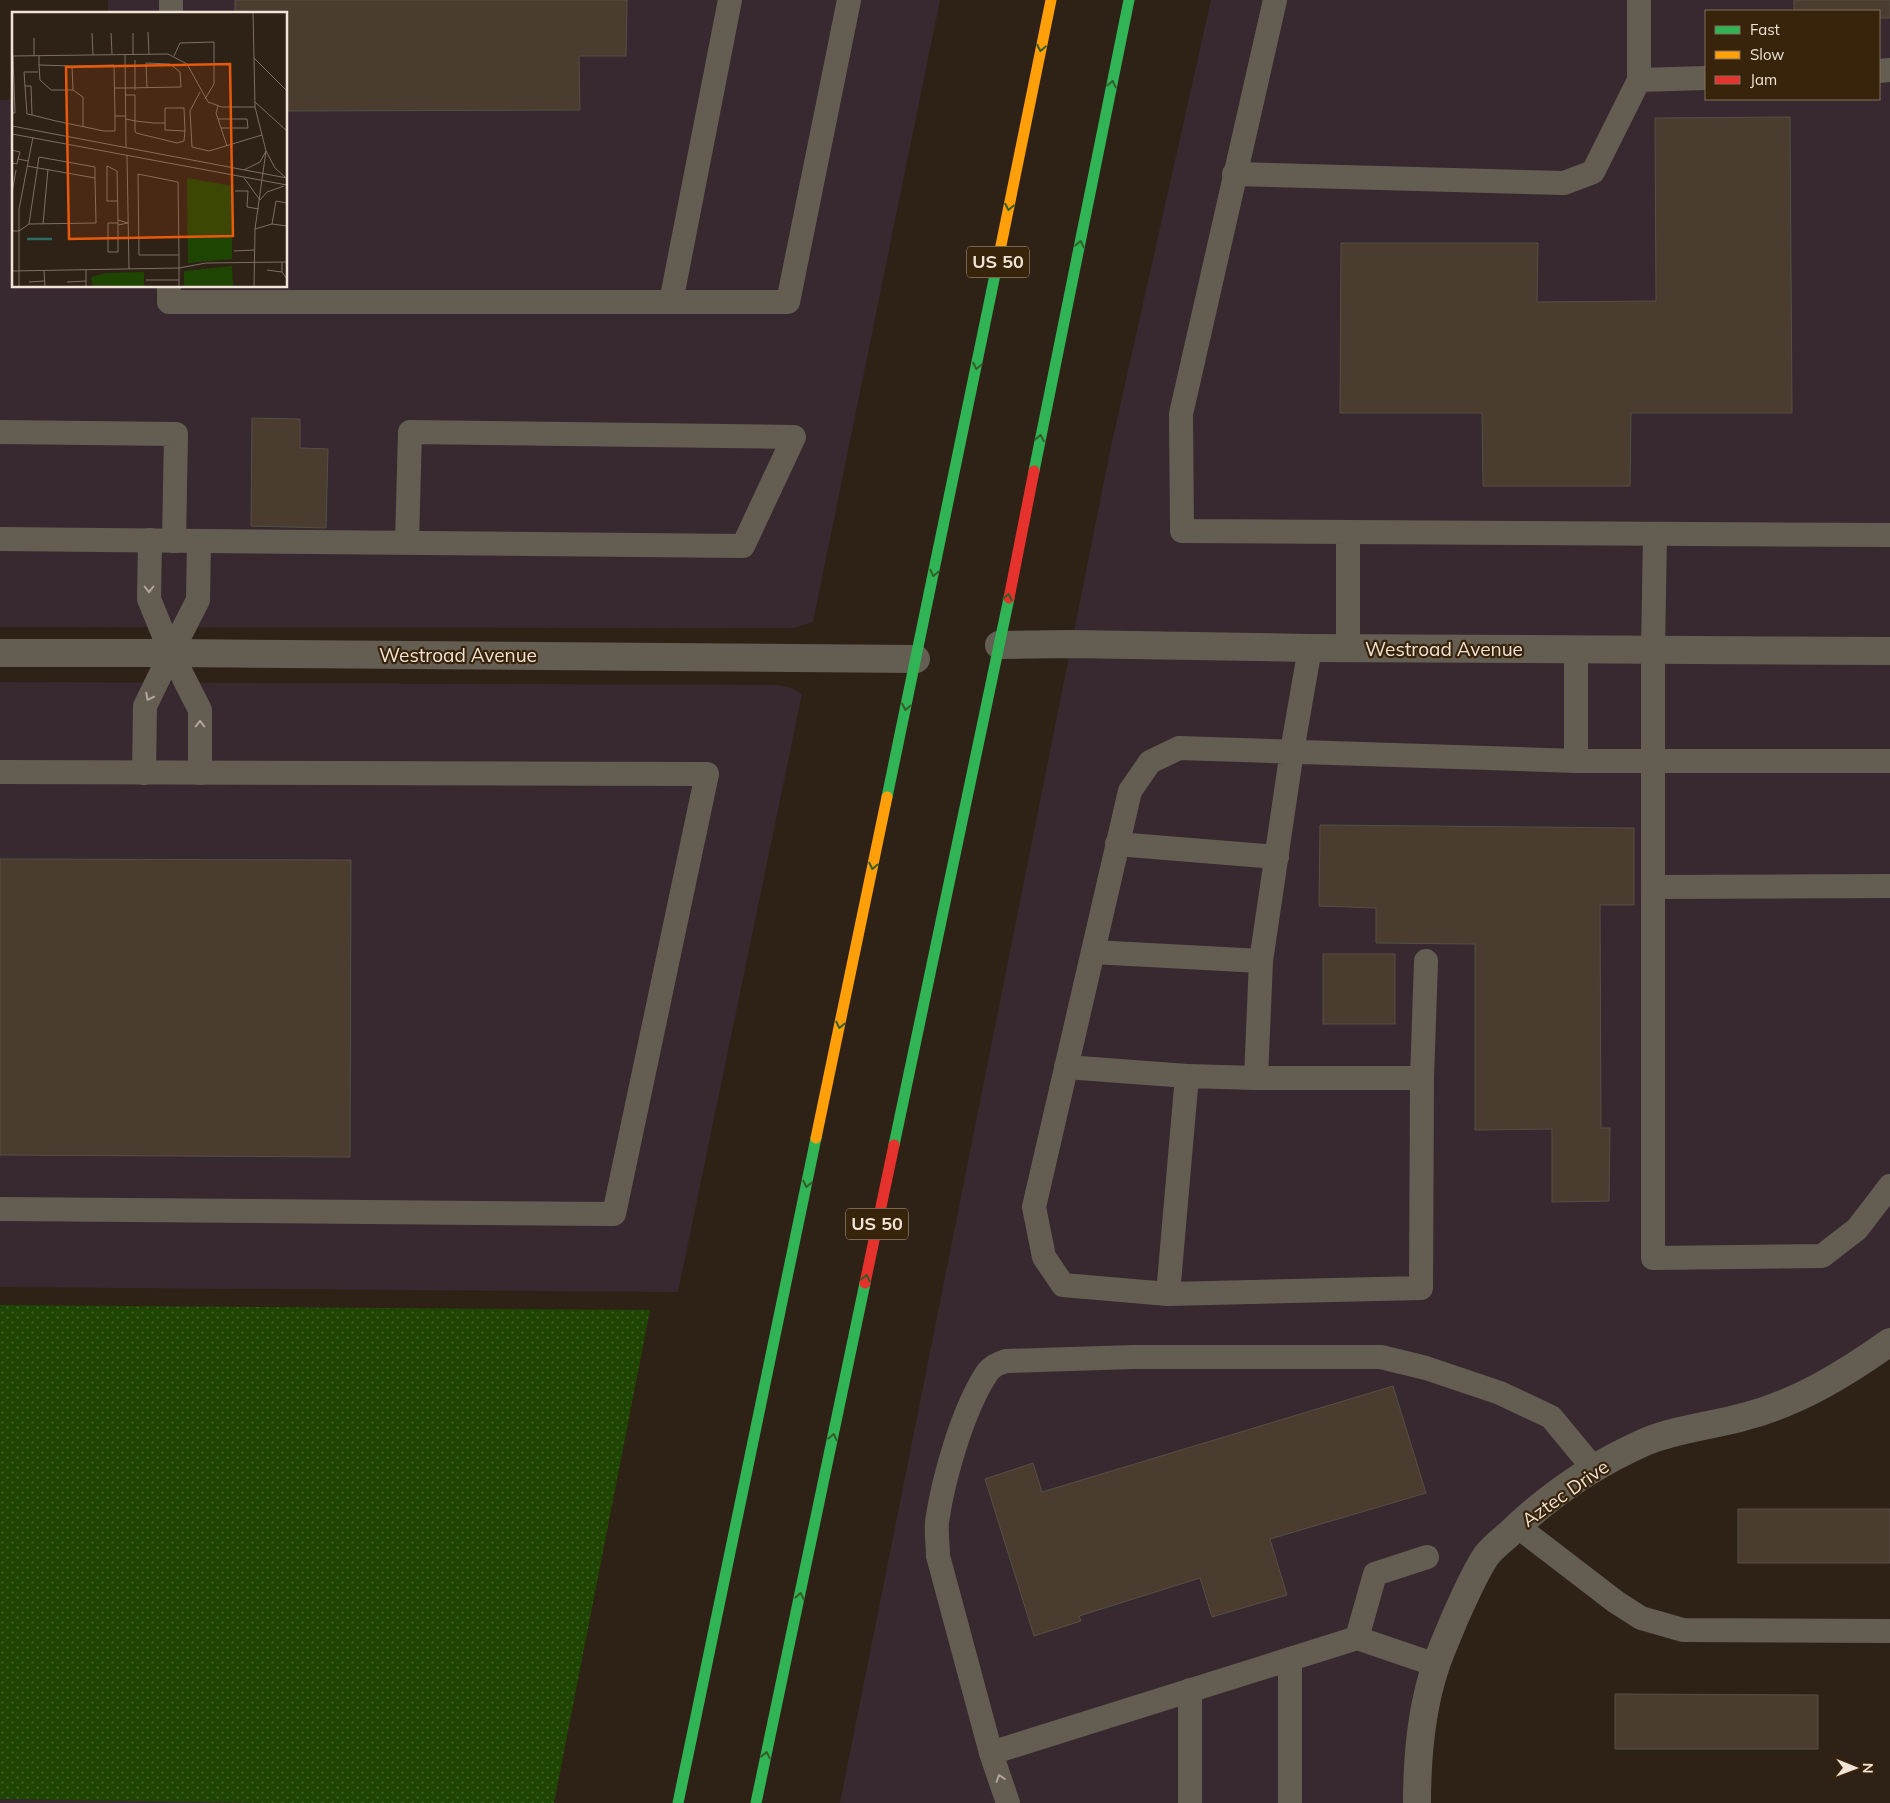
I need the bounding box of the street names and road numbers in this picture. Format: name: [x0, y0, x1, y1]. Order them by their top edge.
road number: US 50: [967, 246, 1029, 278]
street label: Westroad Avenue: [1365, 637, 1523, 661]
street label: Westroad Avenue: [379, 643, 537, 667]
road number: US 50: [846, 1208, 908, 1240]
street label: Aztec Drive: [1517, 1454, 1613, 1532]

